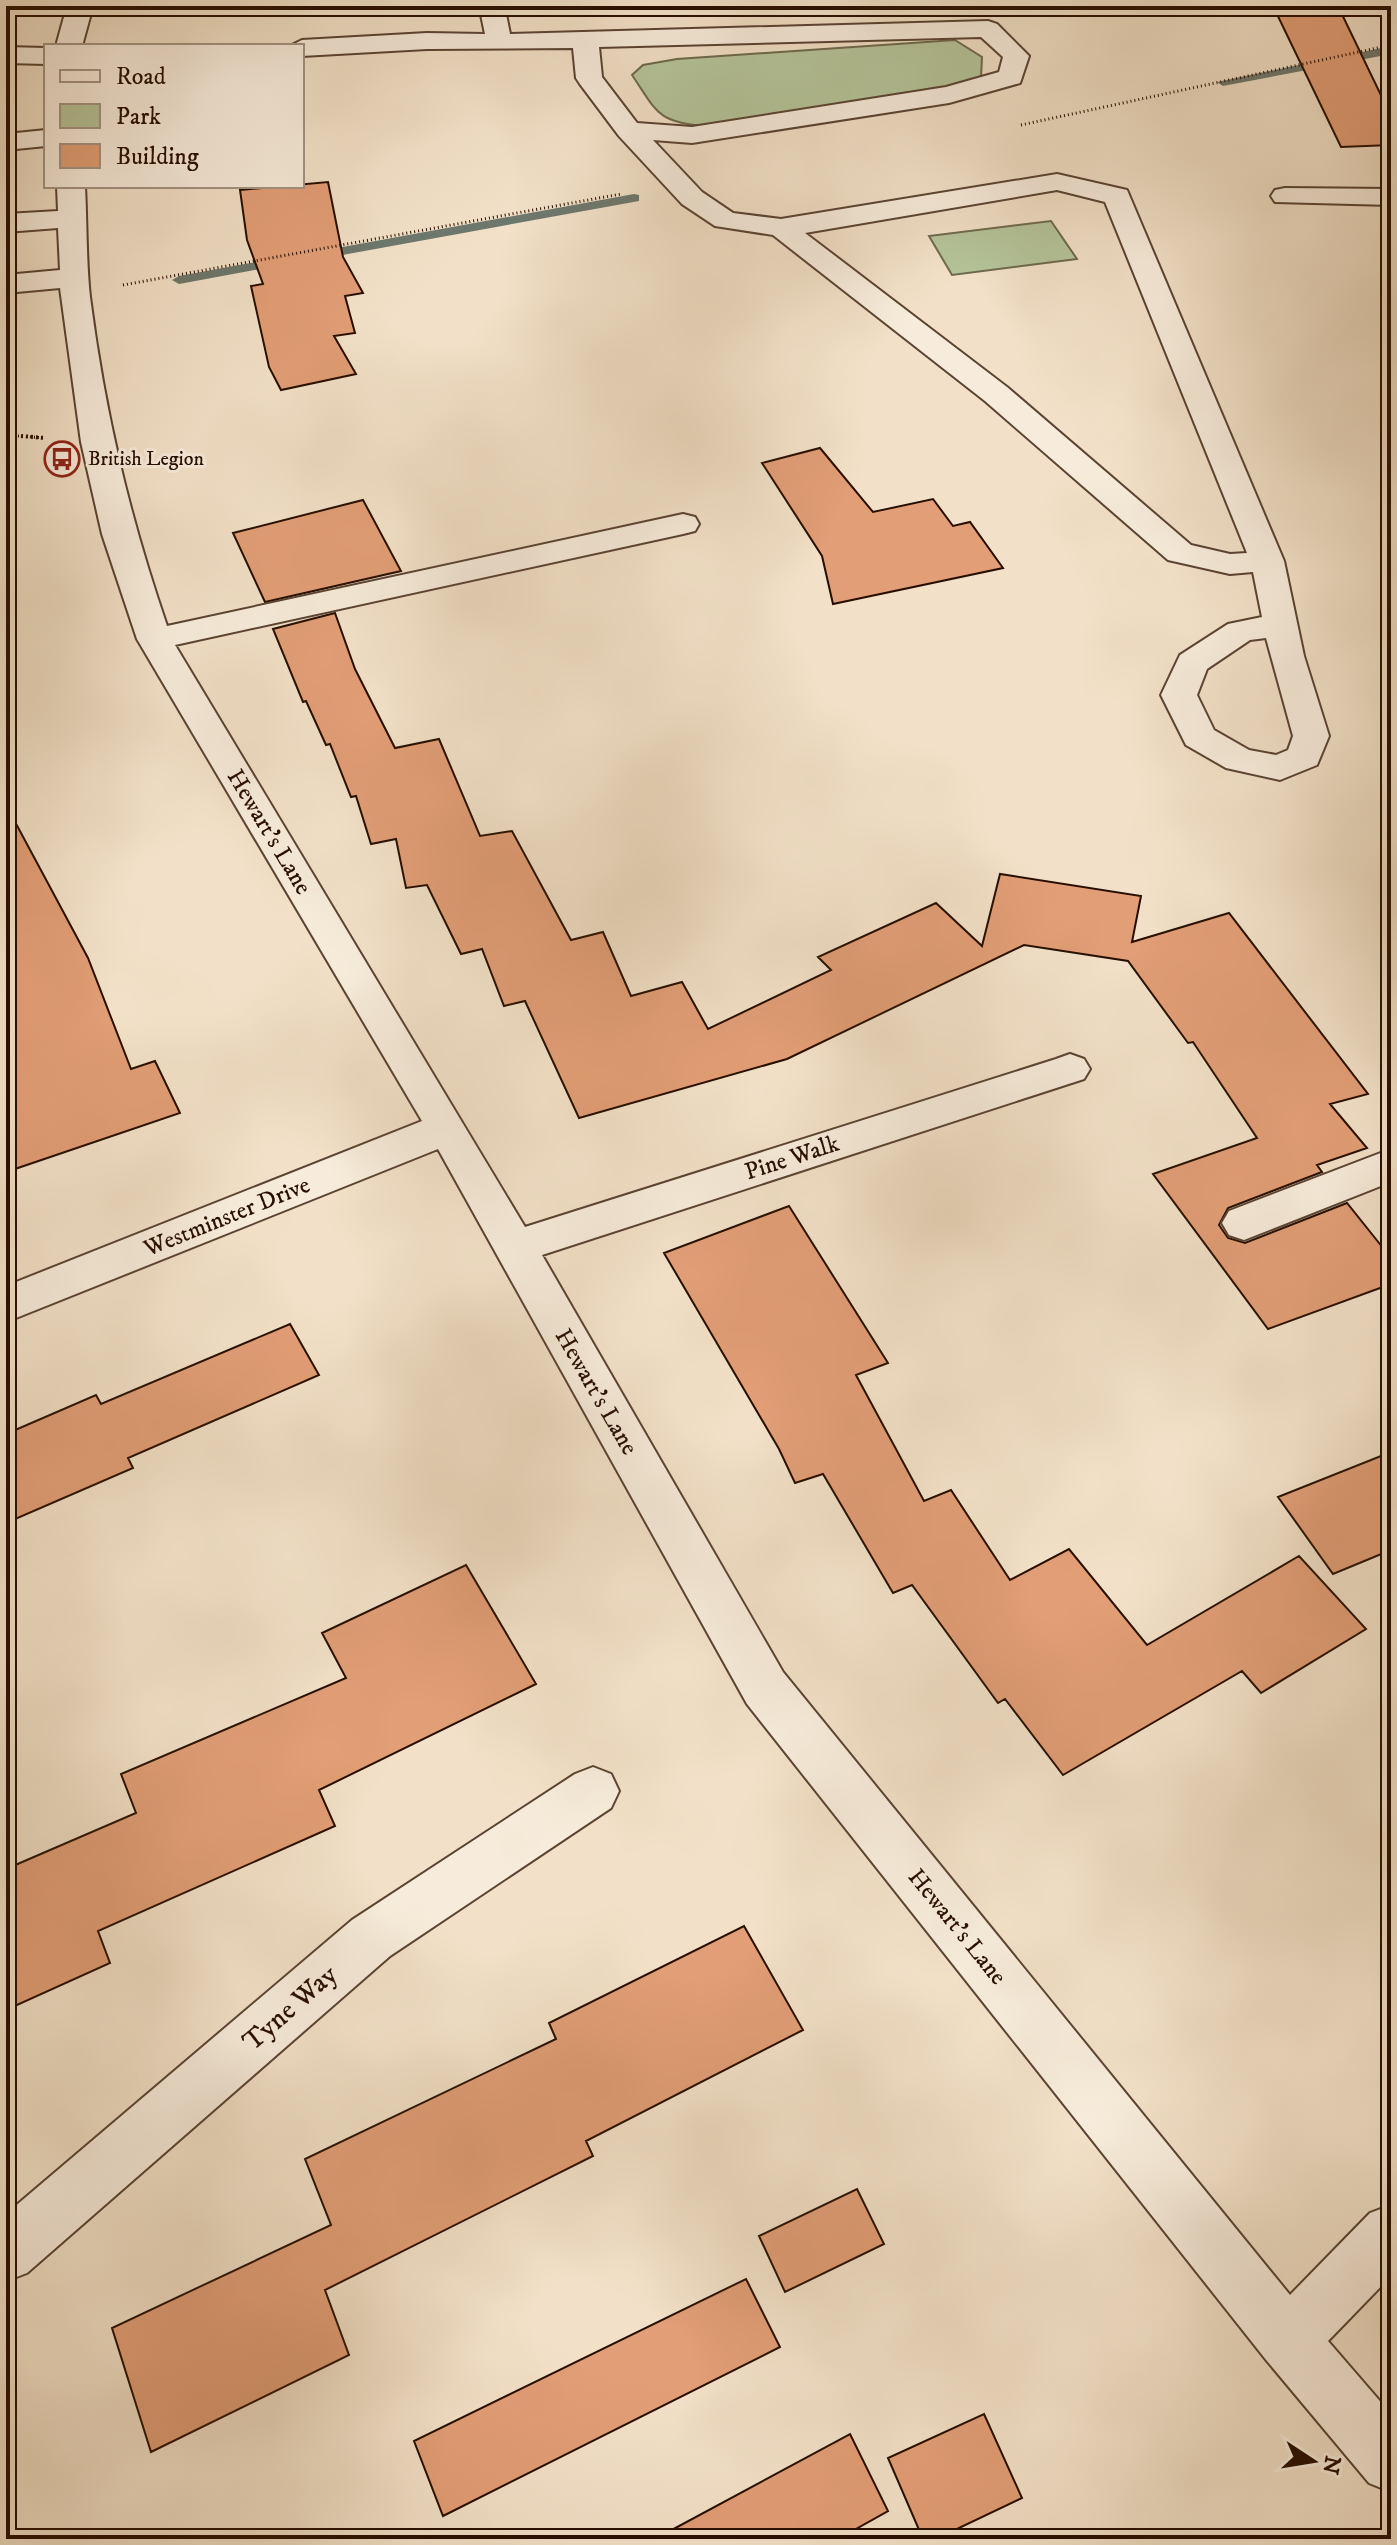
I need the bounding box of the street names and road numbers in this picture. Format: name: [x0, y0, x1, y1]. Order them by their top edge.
street label: Hewart's Lane: [220, 764, 318, 900]
street label: Pine Walk: [741, 1129, 843, 1187]
street label: Westminster Drive: [139, 1170, 314, 1264]
street label: Hewart's Lane: [548, 1324, 644, 1460]
street label: Hewart's Lane: [901, 1863, 1013, 1991]
street label: Tyne Way: [235, 1957, 345, 2059]

